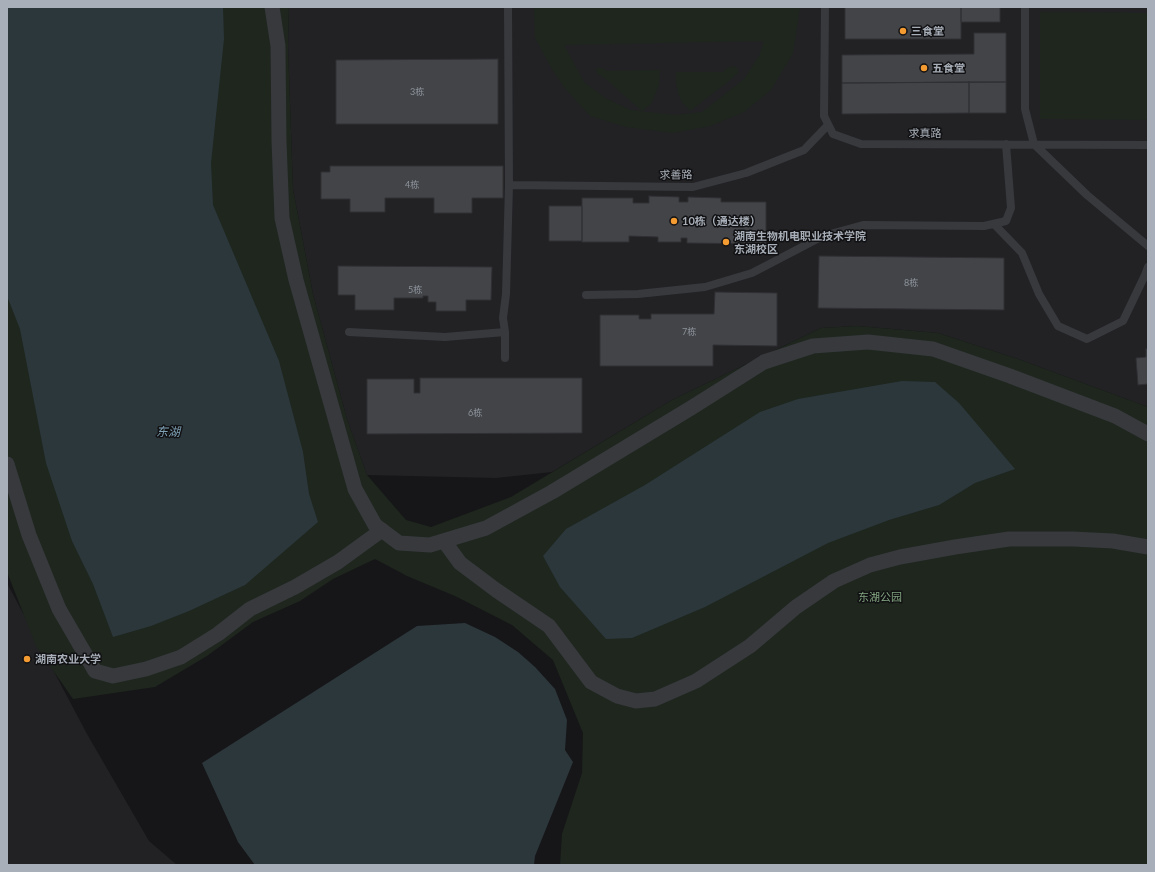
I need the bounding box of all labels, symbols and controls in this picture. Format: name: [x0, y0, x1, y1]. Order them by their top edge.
place label: 三食堂: [911, 24, 944, 38]
marker: 三食堂: [898, 26, 908, 36]
place label: 五食堂: [932, 61, 965, 75]
marker: 五食堂: [919, 63, 929, 73]
house number: 3栋: [410, 87, 424, 97]
street label: 求真路: [909, 126, 941, 140]
street label: 求善路: [659, 168, 693, 182]
house number: 4栋: [405, 180, 419, 190]
place label: 10栋（通达楼）: [682, 214, 761, 228]
marker: 10栋（通达楼）: [669, 216, 679, 226]
place label: 湖南生物机电职业技术学院 东湖校区: [734, 229, 866, 255]
marker: 湖南生物机电职业技术学院 东湖校区: [721, 237, 731, 247]
house number: 8栋: [904, 278, 918, 288]
house number: 5栋: [408, 285, 422, 295]
house number: 7栋: [682, 327, 696, 337]
house number: 6栋: [468, 408, 482, 418]
water label: 东湖: [156, 425, 180, 439]
park label: 东湖公园: [858, 590, 902, 604]
place label: 湖南农业大学: [35, 652, 101, 666]
marker: 湖南农业大学: [22, 654, 32, 664]

